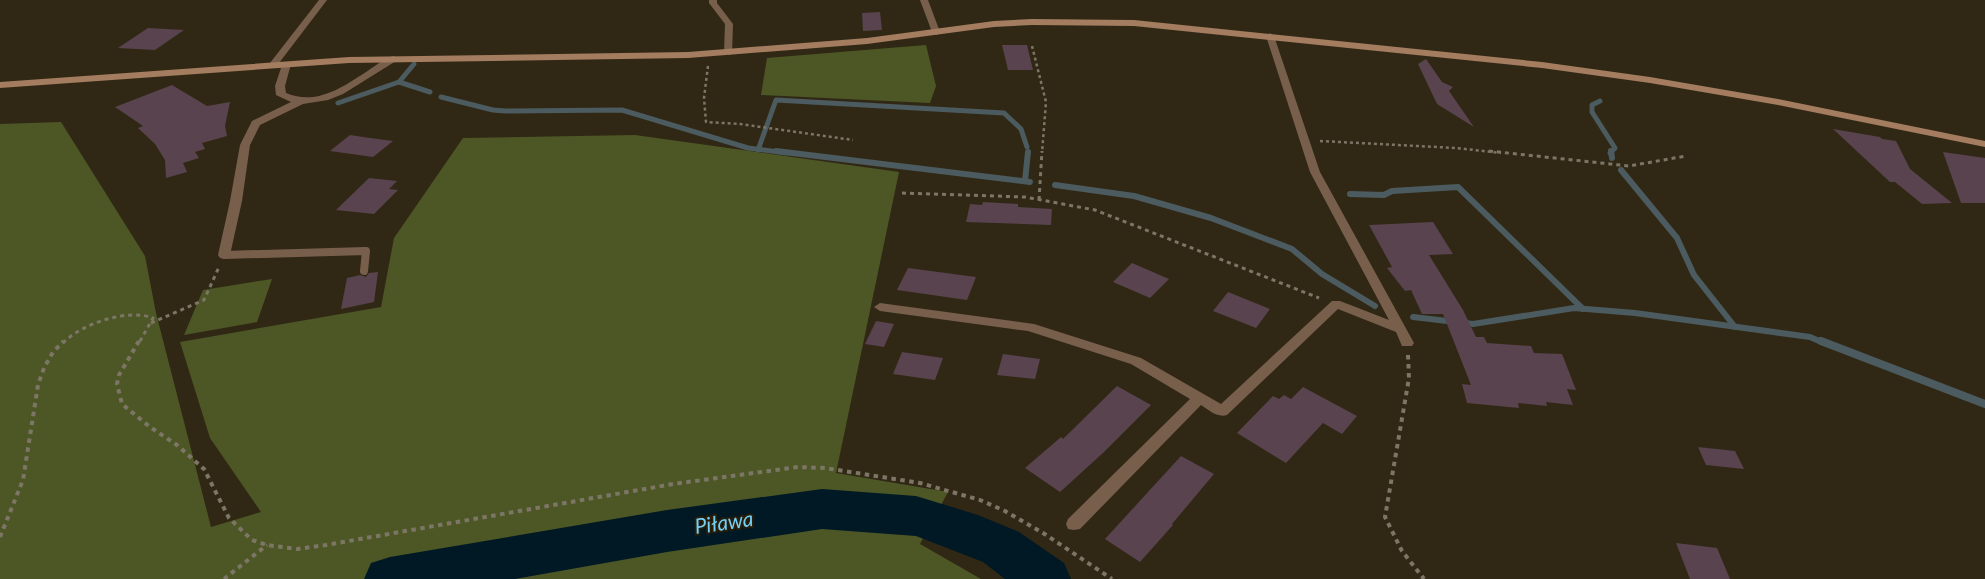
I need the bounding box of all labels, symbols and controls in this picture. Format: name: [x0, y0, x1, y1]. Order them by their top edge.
water label: Piława: [693, 505, 755, 538]

